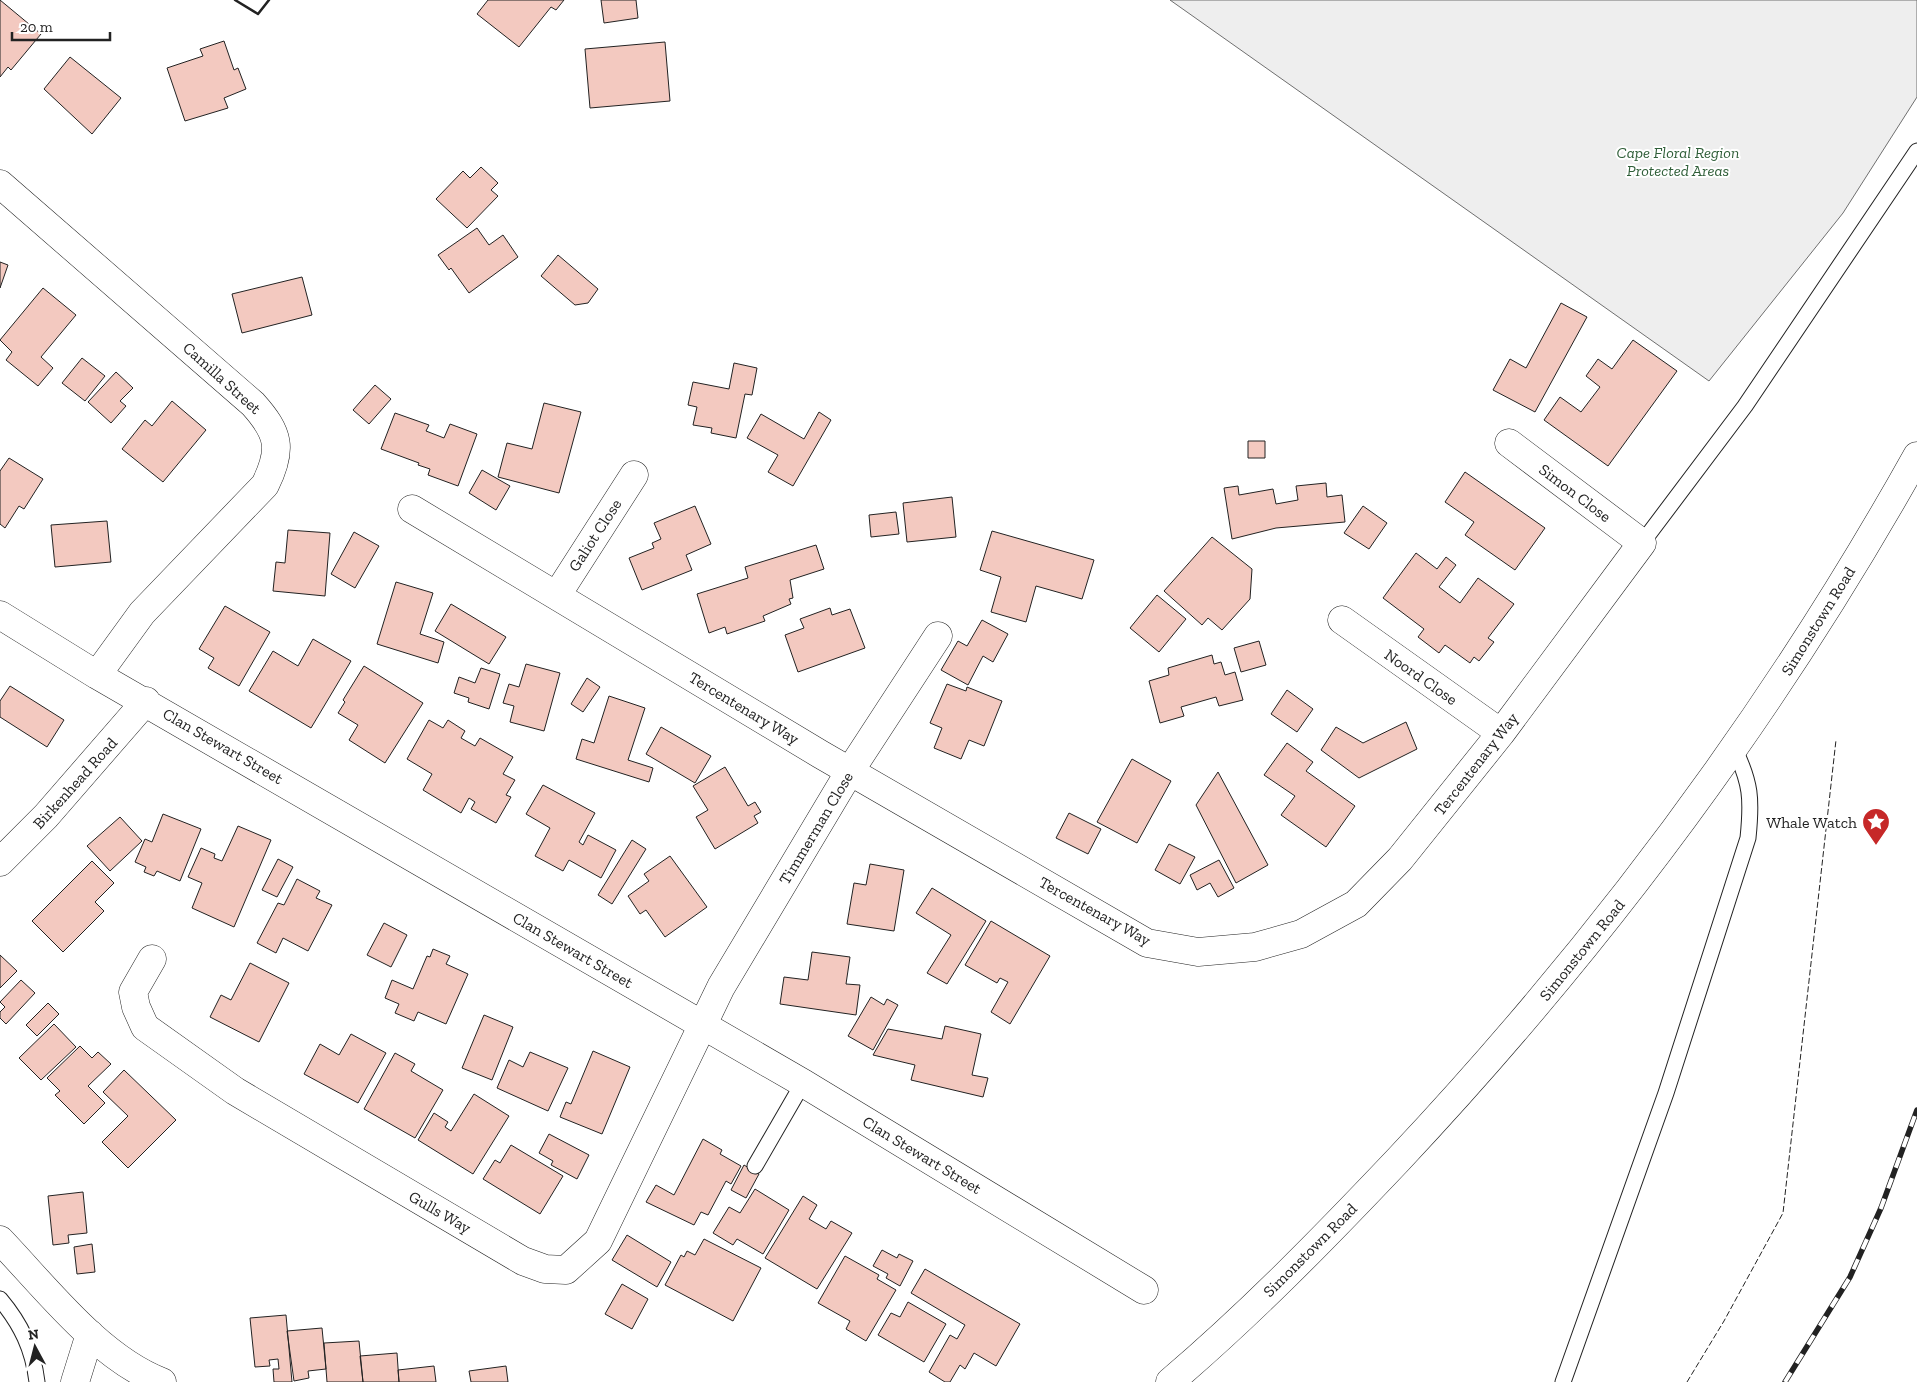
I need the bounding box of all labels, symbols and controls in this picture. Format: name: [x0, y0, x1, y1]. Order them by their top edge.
scale bar: [12, 10, 110, 42]
text: 20 m: [20, 18, 53, 36]
park label: Cape Floral Region Protected Areas: [1617, 143, 1739, 180]
street label: Camilla Street: [179, 338, 265, 418]
street label: Simon Close: [1535, 460, 1615, 526]
street label: Galiot Close: [565, 495, 625, 575]
street label: Simonstown Road: [1777, 563, 1859, 679]
street label: Noord Close: [1381, 645, 1461, 709]
street label: Tercentenary Way: [686, 668, 803, 749]
street label: Clan Stewart Street: [160, 704, 286, 788]
street label: Tercentenary Way: [1430, 708, 1522, 819]
street label: Birkenhead Road: [29, 733, 121, 833]
street label: Timmerman Close: [775, 768, 857, 888]
place icon: Whale Watch: [1861, 807, 1891, 846]
place label: Whale Watch: [1766, 813, 1857, 832]
street label: Tercentenary Way: [1036, 872, 1155, 950]
street label: Simonstown Road: [1535, 895, 1629, 1004]
street label: Clan Stewart Street: [510, 908, 636, 992]
street label: Clan Stewart Street: [859, 1112, 985, 1198]
street label: Gulls Way: [406, 1187, 475, 1238]
street label: Simonstown Road: [1259, 1199, 1361, 1301]
north arrow: [10, 1322, 60, 1372]
text: N: [27, 1325, 40, 1344]

